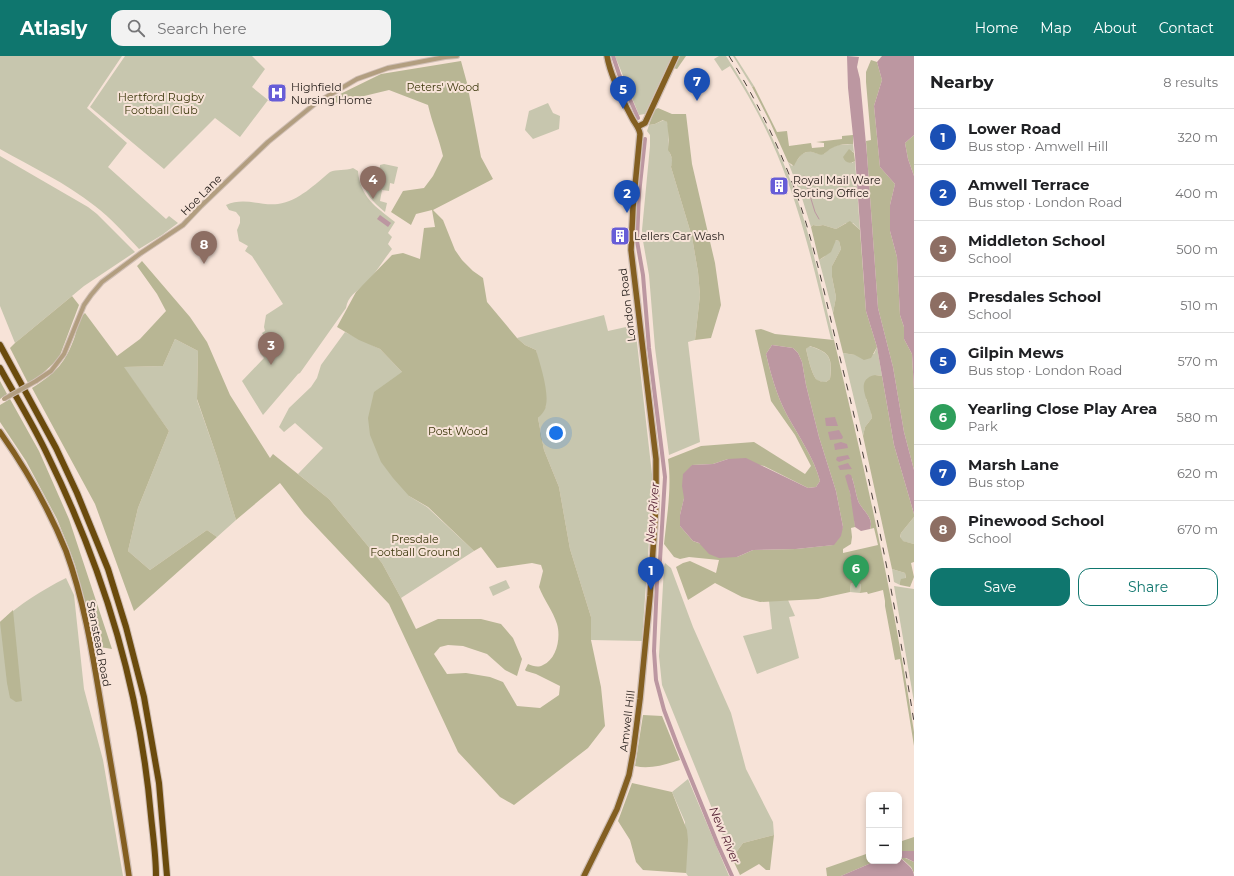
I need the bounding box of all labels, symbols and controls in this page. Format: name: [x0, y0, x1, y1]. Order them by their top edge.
search box: [111, 10, 391, 46]
text: Atlasly: [20, 17, 87, 40]
icon: search: [125, 17, 147, 39]
text: Search here: [157, 19, 247, 38]
text: Home: [975, 19, 1018, 37]
text: Map: [1040, 19, 1071, 37]
text: About: [1093, 19, 1137, 37]
text: Contact: [1159, 19, 1214, 37]
pin: 7: [684, 68, 710, 101]
text: Nearby: [930, 72, 994, 92]
text: 8 results: [1163, 74, 1218, 90]
pin: 5: [610, 76, 636, 109]
place label: Highfield Nursing Home: [291, 80, 372, 107]
park label: Peters' Wood: [406, 80, 480, 94]
hospital icon: Highfield Nursing Home: [266, 82, 288, 104]
park label: Hertford Rugby Football Club: [118, 90, 204, 117]
text: Lower Road: [968, 119, 1061, 138]
text: 1: [940, 129, 946, 145]
text: 320 m: [1178, 129, 1218, 145]
text: Bus stop · Amwell Hill: [968, 138, 1108, 154]
pin: 4: [360, 166, 386, 199]
street label: Hoe Lane: [178, 171, 225, 218]
place label: Royal Mail Ware Sorting Office: [793, 173, 881, 200]
building icon: Royal Mail Ware Sorting Office: [768, 175, 790, 197]
text: Amwell Terrace: [968, 175, 1089, 194]
pin: 2: [614, 180, 640, 213]
text: 2: [939, 185, 947, 201]
text: 400 m: [1175, 185, 1218, 201]
text: Bus stop · London Road: [968, 194, 1122, 210]
building icon: Lellers Car Wash: [609, 225, 631, 247]
place label: Lellers Car Wash: [634, 229, 725, 243]
pin: 8: [191, 231, 217, 264]
text: Middleton School: [968, 231, 1105, 250]
text: 3: [939, 241, 947, 257]
text: 500 m: [1176, 241, 1218, 257]
text: School: [968, 250, 1012, 266]
street label: London Road: [616, 267, 638, 343]
text: Presdales School: [968, 287, 1101, 306]
text: 4: [939, 297, 947, 313]
text: 510 m: [1180, 297, 1218, 313]
text: School: [968, 306, 1012, 322]
pin: 3: [258, 332, 284, 365]
text: Gilpin Mews: [968, 343, 1064, 362]
text: 5: [939, 353, 947, 369]
text: 570 m: [1178, 353, 1218, 369]
text: Bus stop · London Road: [968, 362, 1122, 378]
text: Yearling Close Play Area: [968, 399, 1157, 418]
text: 6: [939, 409, 947, 425]
text: 580 m: [1177, 409, 1218, 425]
text: Park: [968, 418, 998, 434]
your location: [546, 423, 566, 443]
park label: Post Wood: [428, 424, 488, 438]
text: Marsh Lane: [968, 455, 1059, 474]
text: 7: [939, 465, 947, 481]
text: 620 m: [1177, 465, 1218, 481]
text: Bus stop: [968, 474, 1025, 490]
water label: New River: [642, 482, 662, 544]
text: Pinewood School: [968, 511, 1104, 530]
text: 8: [939, 521, 947, 537]
text: 670 m: [1177, 521, 1218, 537]
text: School: [968, 530, 1012, 546]
park label: Presdale Football Ground: [370, 532, 460, 559]
pin: 6: [843, 555, 869, 588]
pin: 1: [638, 557, 664, 590]
button: Save: [930, 568, 1070, 606]
button: Share: [1078, 568, 1218, 606]
street label: Stanstead Road: [84, 600, 114, 688]
street label: Amwell Hill: [616, 689, 638, 753]
map controls: [866, 792, 902, 864]
button: +: [866, 792, 902, 828]
water label: New River: [706, 804, 744, 866]
button: −: [866, 828, 902, 864]

